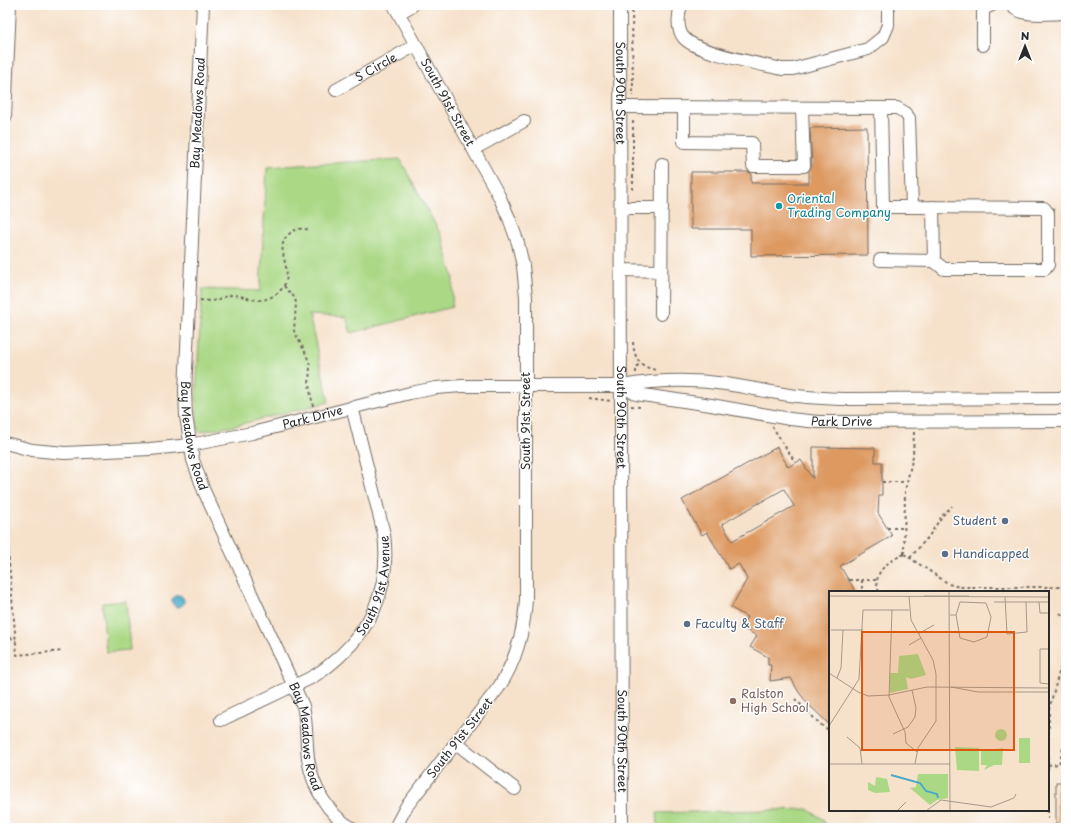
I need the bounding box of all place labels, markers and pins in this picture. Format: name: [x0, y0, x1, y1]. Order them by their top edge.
place label: Oriental Trading Company: [787, 189, 891, 221]
marker: Oriental Trading Company: [774, 201, 784, 211]
place label: Student: [953, 511, 997, 529]
marker: Student: [1000, 516, 1010, 526]
place label: Handicapped: [953, 544, 1030, 562]
marker: Handicapped: [940, 549, 950, 559]
place label: Faculty & Staff: [695, 614, 785, 632]
marker: Faculty & Staff: [682, 619, 692, 629]
place label: Ralston High School: [741, 684, 809, 716]
marker: Ralston High School: [728, 696, 738, 706]

